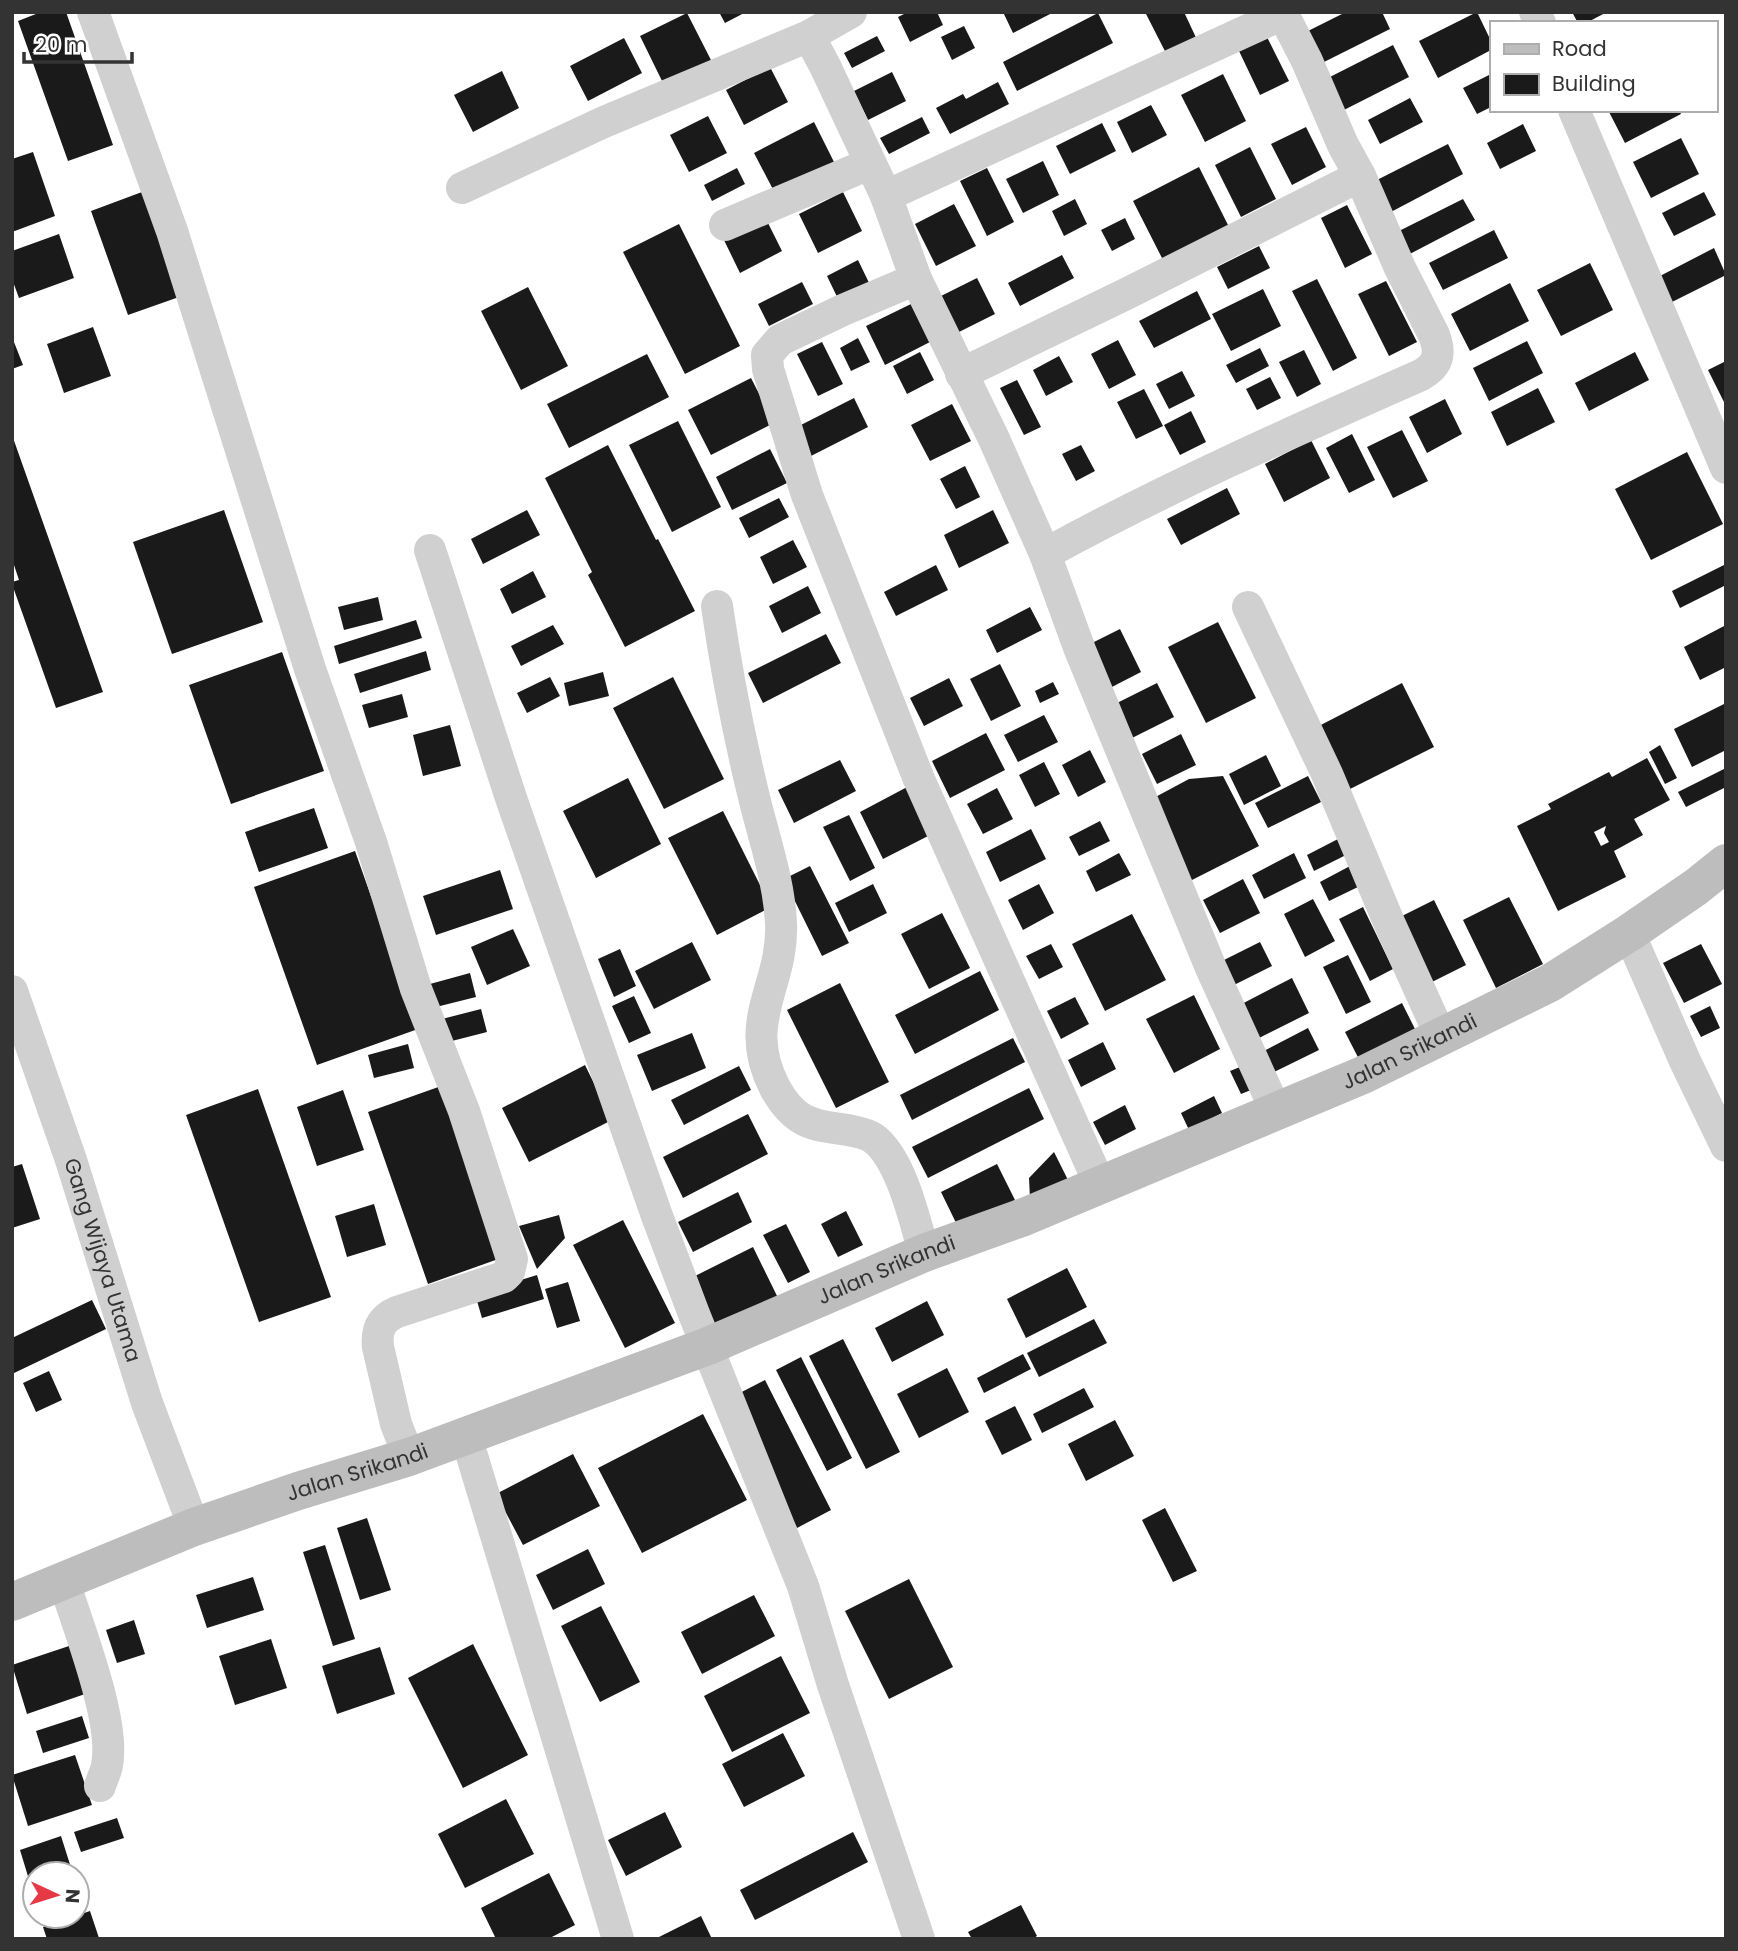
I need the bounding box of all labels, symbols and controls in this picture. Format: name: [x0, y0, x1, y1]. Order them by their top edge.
scale bar: [24, 21, 133, 65]
legend: [1490, 21, 1717, 112]
text: 20 m: [35, 30, 88, 59]
text: Road: [1552, 34, 1607, 63]
text: Building: [1552, 69, 1636, 98]
street label: Jalan Srikandi: [1337, 1006, 1482, 1096]
street label: Gang Wijaya Utama: [57, 1154, 148, 1366]
street label: Jalan Srikandi: [813, 1228, 959, 1311]
street label: Jalan Srikandi: [282, 1436, 432, 1508]
north arrow: [21, 1860, 91, 1930]
text: N: [58, 1888, 86, 1904]

